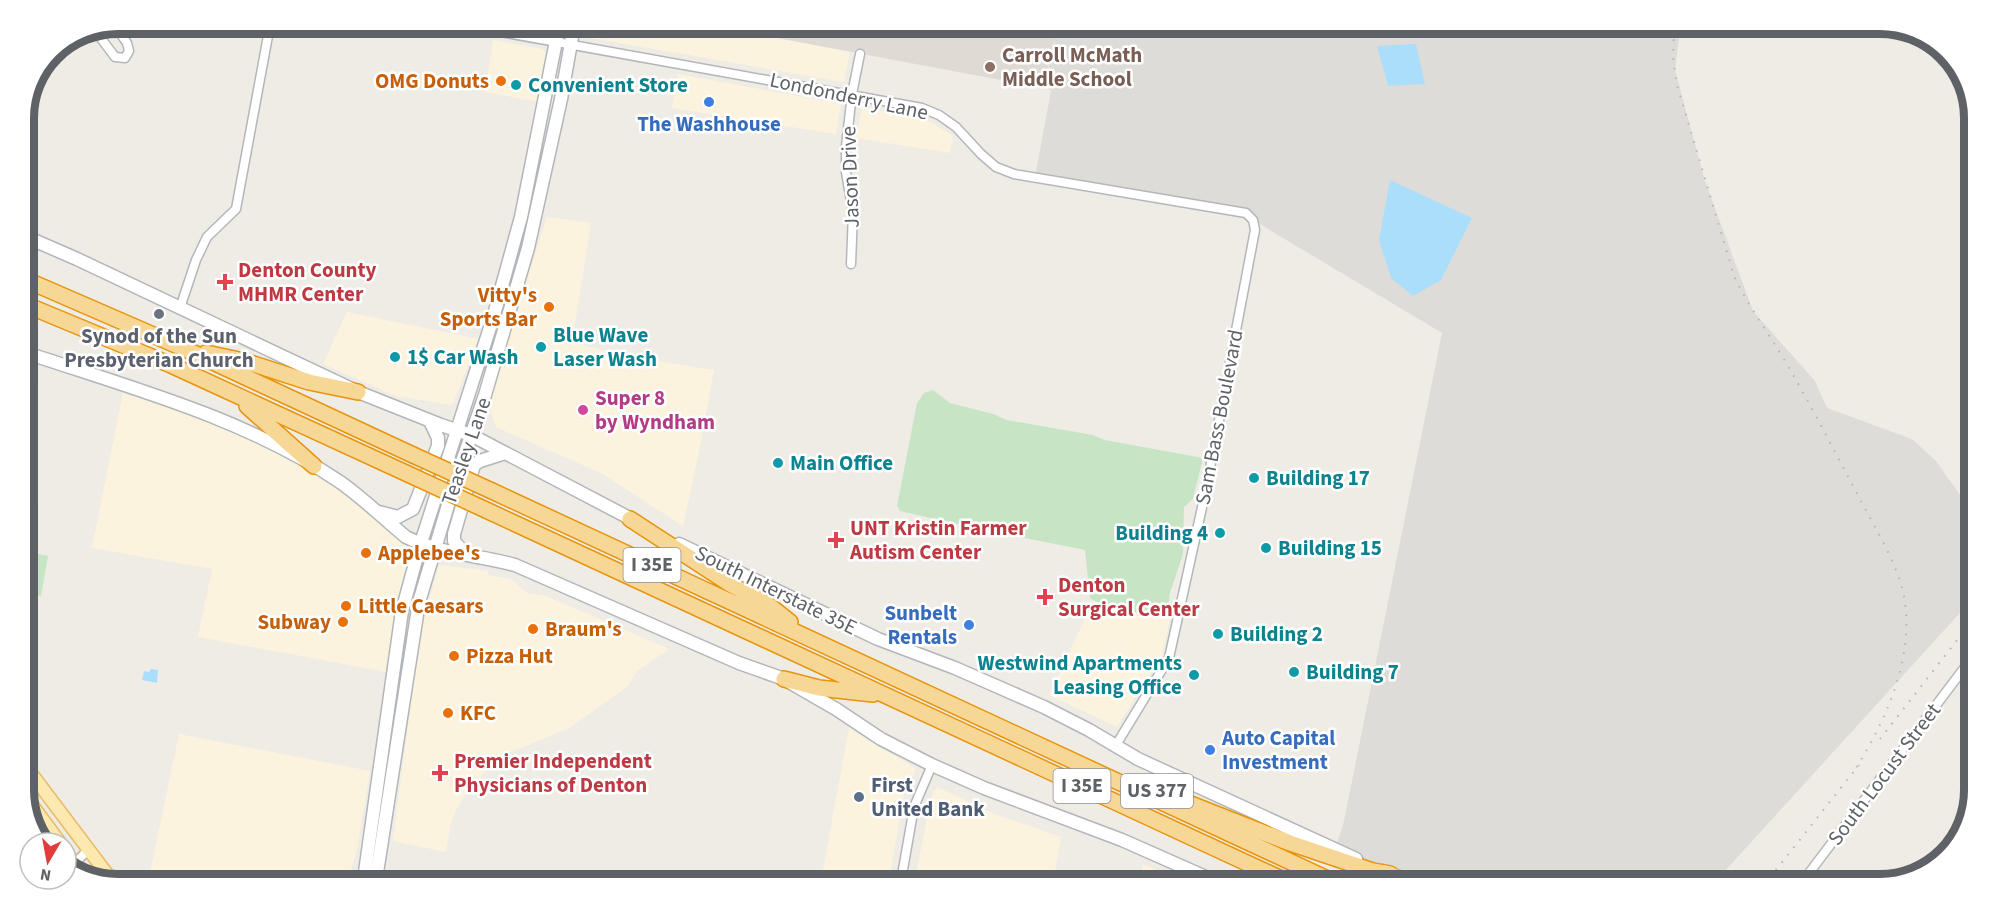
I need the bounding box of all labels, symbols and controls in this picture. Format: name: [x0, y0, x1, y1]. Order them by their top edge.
place label: Carroll McMath Middle School: [1002, 40, 1142, 94]
marker: Carroll McMath Middle School: [983, 60, 997, 74]
street label: Londonderry Lane: [767, 65, 931, 127]
place label: OMG Donuts: [375, 66, 489, 96]
place label: Convenient Store: [528, 70, 688, 100]
marker: OMG Donuts: [494, 74, 508, 88]
marker: Convenient Store: [509, 78, 523, 92]
marker: The Washhouse: [702, 95, 716, 109]
place label: The Washhouse: [637, 109, 781, 139]
street label: Jason Drive: [833, 125, 867, 229]
place label: Denton County MHMR Center: [238, 255, 377, 309]
marker: Denton County MHMR Center: [216, 273, 234, 291]
place label: Vitty's Sports Bar: [440, 280, 538, 334]
marker: Vitty's Sports Bar: [542, 300, 556, 314]
marker: Synod of the Sun Presbyterian Church: [152, 307, 166, 321]
place label: Blue Wave Laser Wash: [553, 320, 657, 374]
place label: Synod of the Sun Presbyterian Church: [64, 321, 254, 375]
street label: Sam Bass Boulevard: [1187, 327, 1251, 507]
marker: Blue Wave Laser Wash: [534, 340, 548, 354]
place label: 1$ Car Wash: [407, 342, 518, 372]
marker: 1$ Car Wash: [388, 350, 402, 364]
place label: Super 8 by Wyndham: [595, 383, 715, 437]
street label: Teasley Lane: [434, 393, 498, 509]
marker: Super 8 by Wyndham: [576, 403, 590, 417]
place label: Main Office: [790, 448, 893, 478]
marker: Main Office: [771, 456, 785, 470]
place label: Building 17: [1266, 463, 1370, 493]
marker: Building 17: [1247, 471, 1261, 485]
place label: UNT Kristin Farmer Autism Center: [849, 513, 1027, 567]
place label: Building 4: [1115, 518, 1208, 548]
marker: Building 4: [1213, 526, 1227, 540]
marker: UNT Kristin Farmer Autism Center: [827, 531, 845, 549]
place label: Building 15: [1278, 533, 1382, 563]
place label: Applebee's: [377, 538, 480, 568]
street label: South Interstate 35E: [690, 538, 862, 642]
marker: Building 15: [1259, 541, 1273, 555]
marker: Applebee's: [359, 546, 373, 560]
road number: I 35E: [624, 548, 680, 582]
place label: Denton Surgical Center: [1058, 570, 1200, 624]
marker: Denton Surgical Center: [1036, 588, 1054, 606]
place label: Little Caesars: [358, 591, 483, 621]
place label: Sunbelt Rentals: [884, 598, 957, 652]
marker: Little Caesars: [339, 599, 353, 613]
place label: Subway: [257, 607, 331, 637]
place label: Braum's: [545, 614, 622, 644]
marker: Subway: [336, 615, 350, 629]
marker: Sunbelt Rentals: [962, 618, 976, 632]
place label: Building 2: [1230, 619, 1323, 649]
marker: Braum's: [526, 622, 540, 636]
marker: Building 2: [1211, 627, 1225, 641]
place label: Pizza Hut: [466, 641, 553, 671]
place label: Westwind Apartments Leasing Office: [977, 648, 1182, 702]
marker: Pizza Hut: [447, 649, 461, 663]
place label: Building 7: [1306, 657, 1399, 687]
marker: Building 7: [1287, 665, 1301, 679]
marker: Westwind Apartments Leasing Office: [1187, 668, 1201, 682]
street label: South Locust Street: [1820, 697, 1948, 851]
place label: KFC: [460, 698, 496, 728]
marker: KFC: [441, 706, 455, 720]
place label: Auto Capital Investment: [1221, 723, 1335, 777]
marker: Auto Capital Investment: [1203, 743, 1217, 757]
place label: Premier Independent Physicians of Denton: [454, 746, 652, 800]
marker: Premier Independent Physicians of Denton: [431, 764, 449, 782]
road number: I 35E: [1054, 769, 1110, 803]
place label: First United Bank: [871, 770, 985, 824]
road number: US 377: [1121, 774, 1193, 808]
marker: First United Bank: [852, 790, 866, 804]
north arrow: [18, 831, 78, 891]
text: N: [38, 863, 53, 887]

